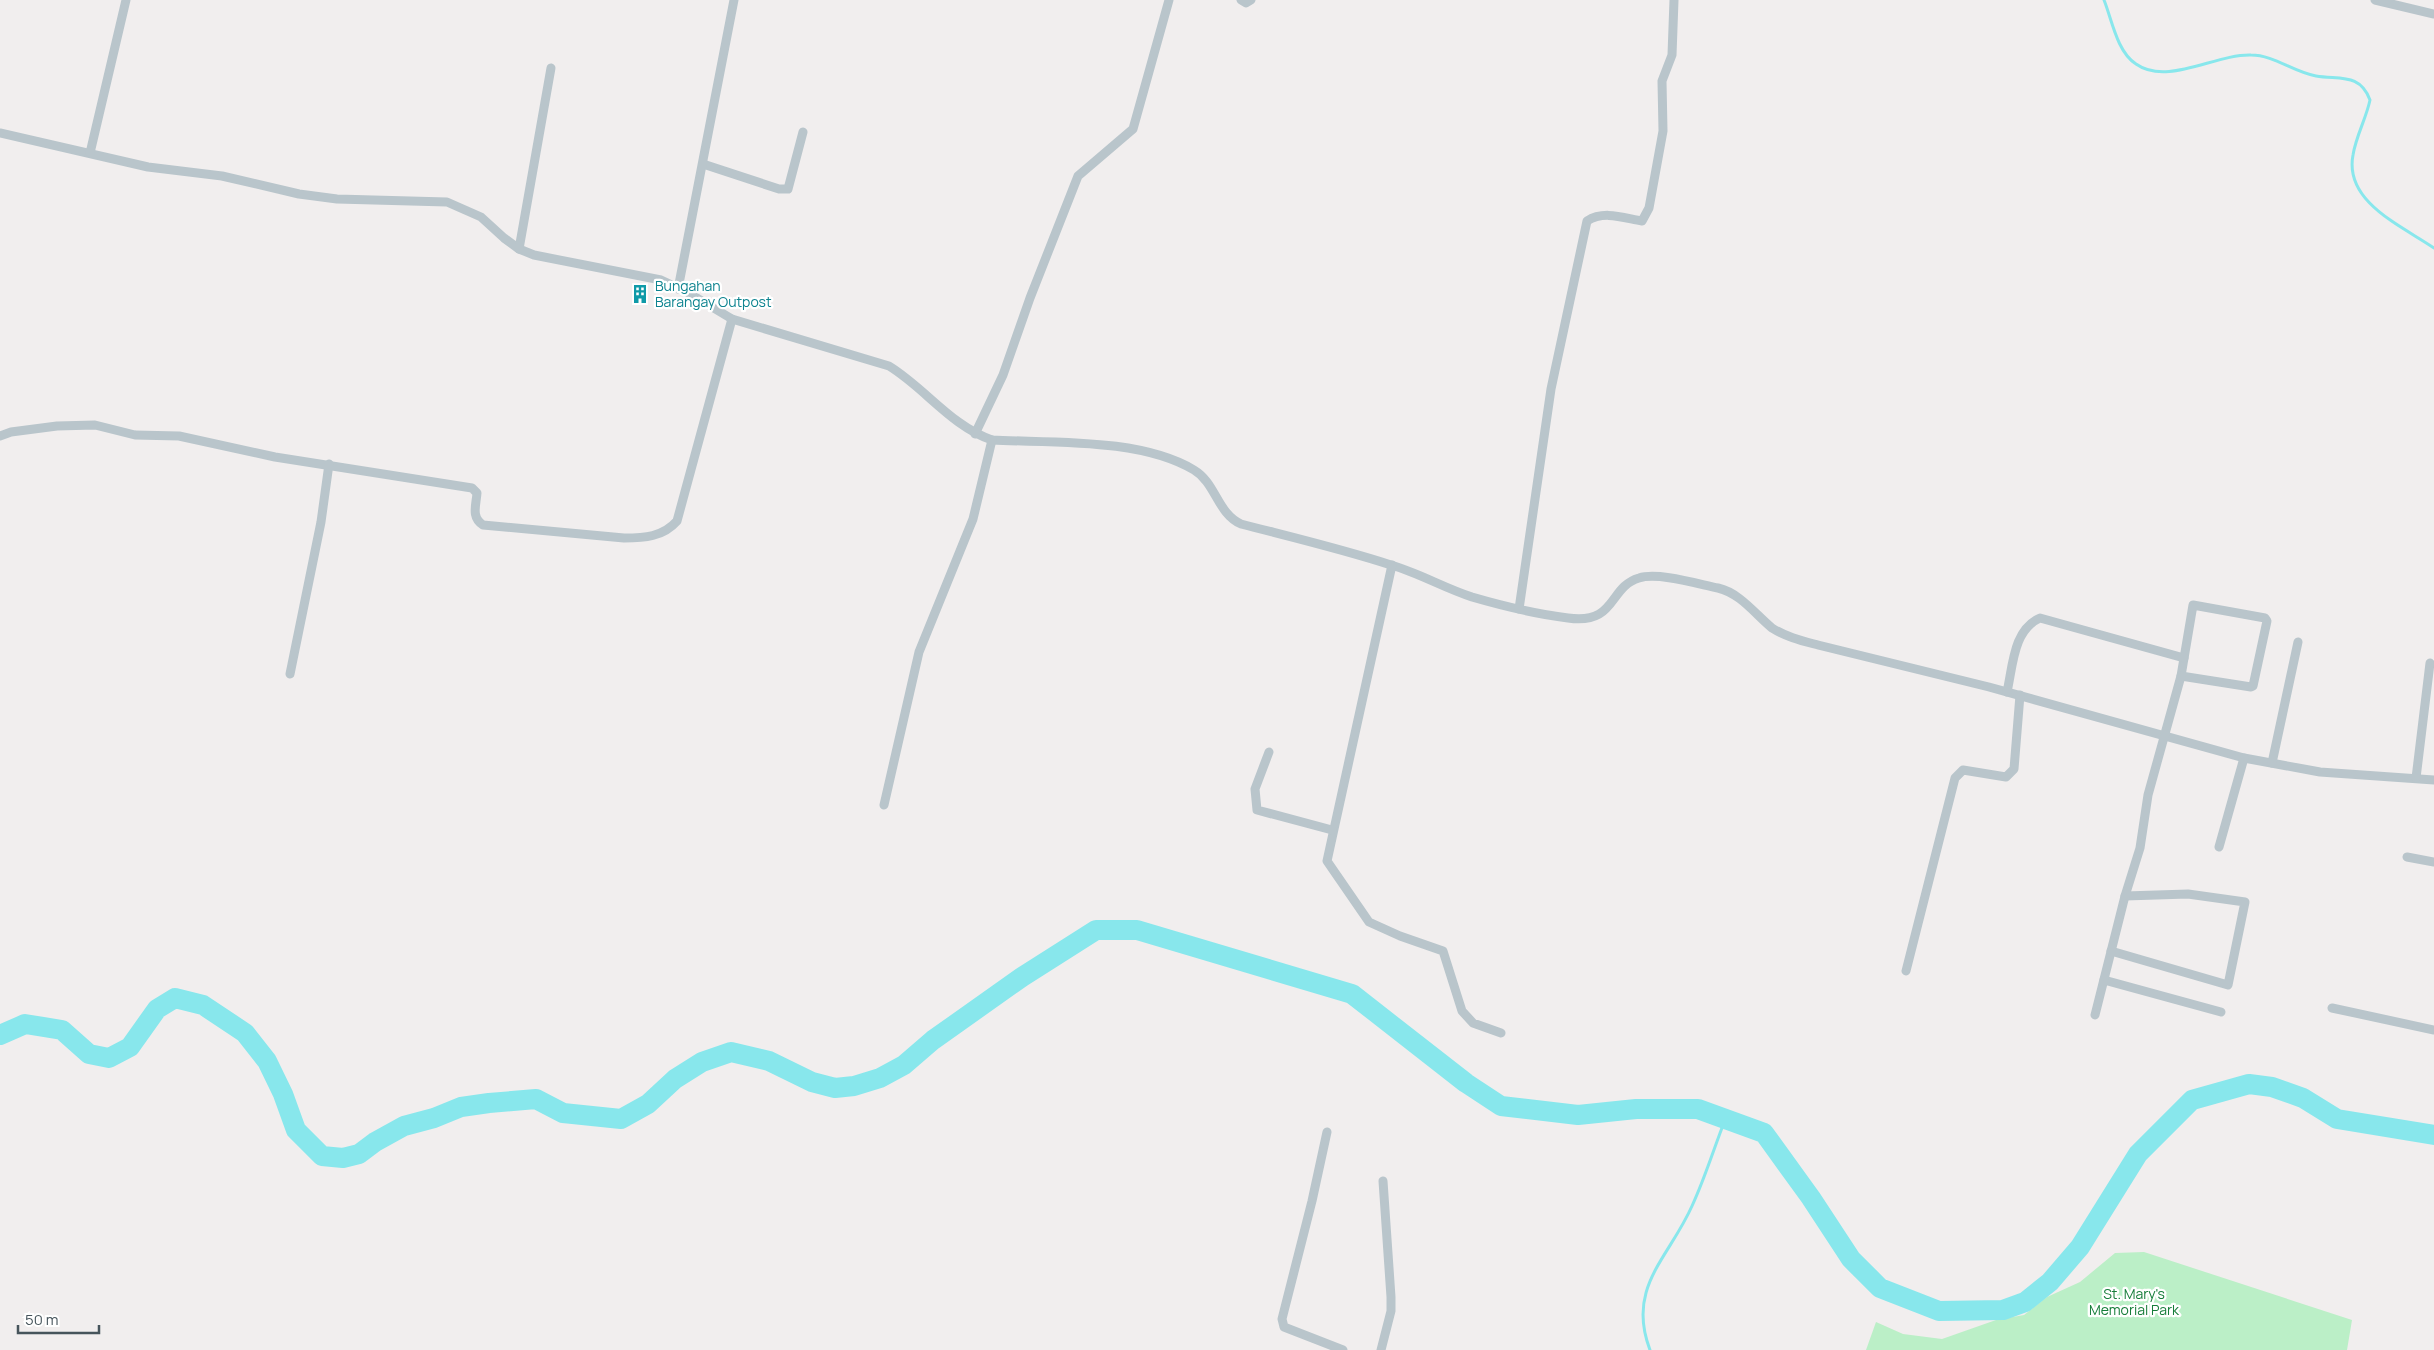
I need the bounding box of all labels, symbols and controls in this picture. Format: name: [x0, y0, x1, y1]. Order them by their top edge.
place label: Bungahan Barangay Outpost: [655, 276, 772, 311]
building icon: Bungahan Barangay Outpost: [629, 283, 651, 305]
park label: St. Mary's Memorial Park: [2089, 1284, 2180, 1319]
scale bar: [18, 1302, 99, 1334]
text: 50 m: [25, 1309, 59, 1330]

